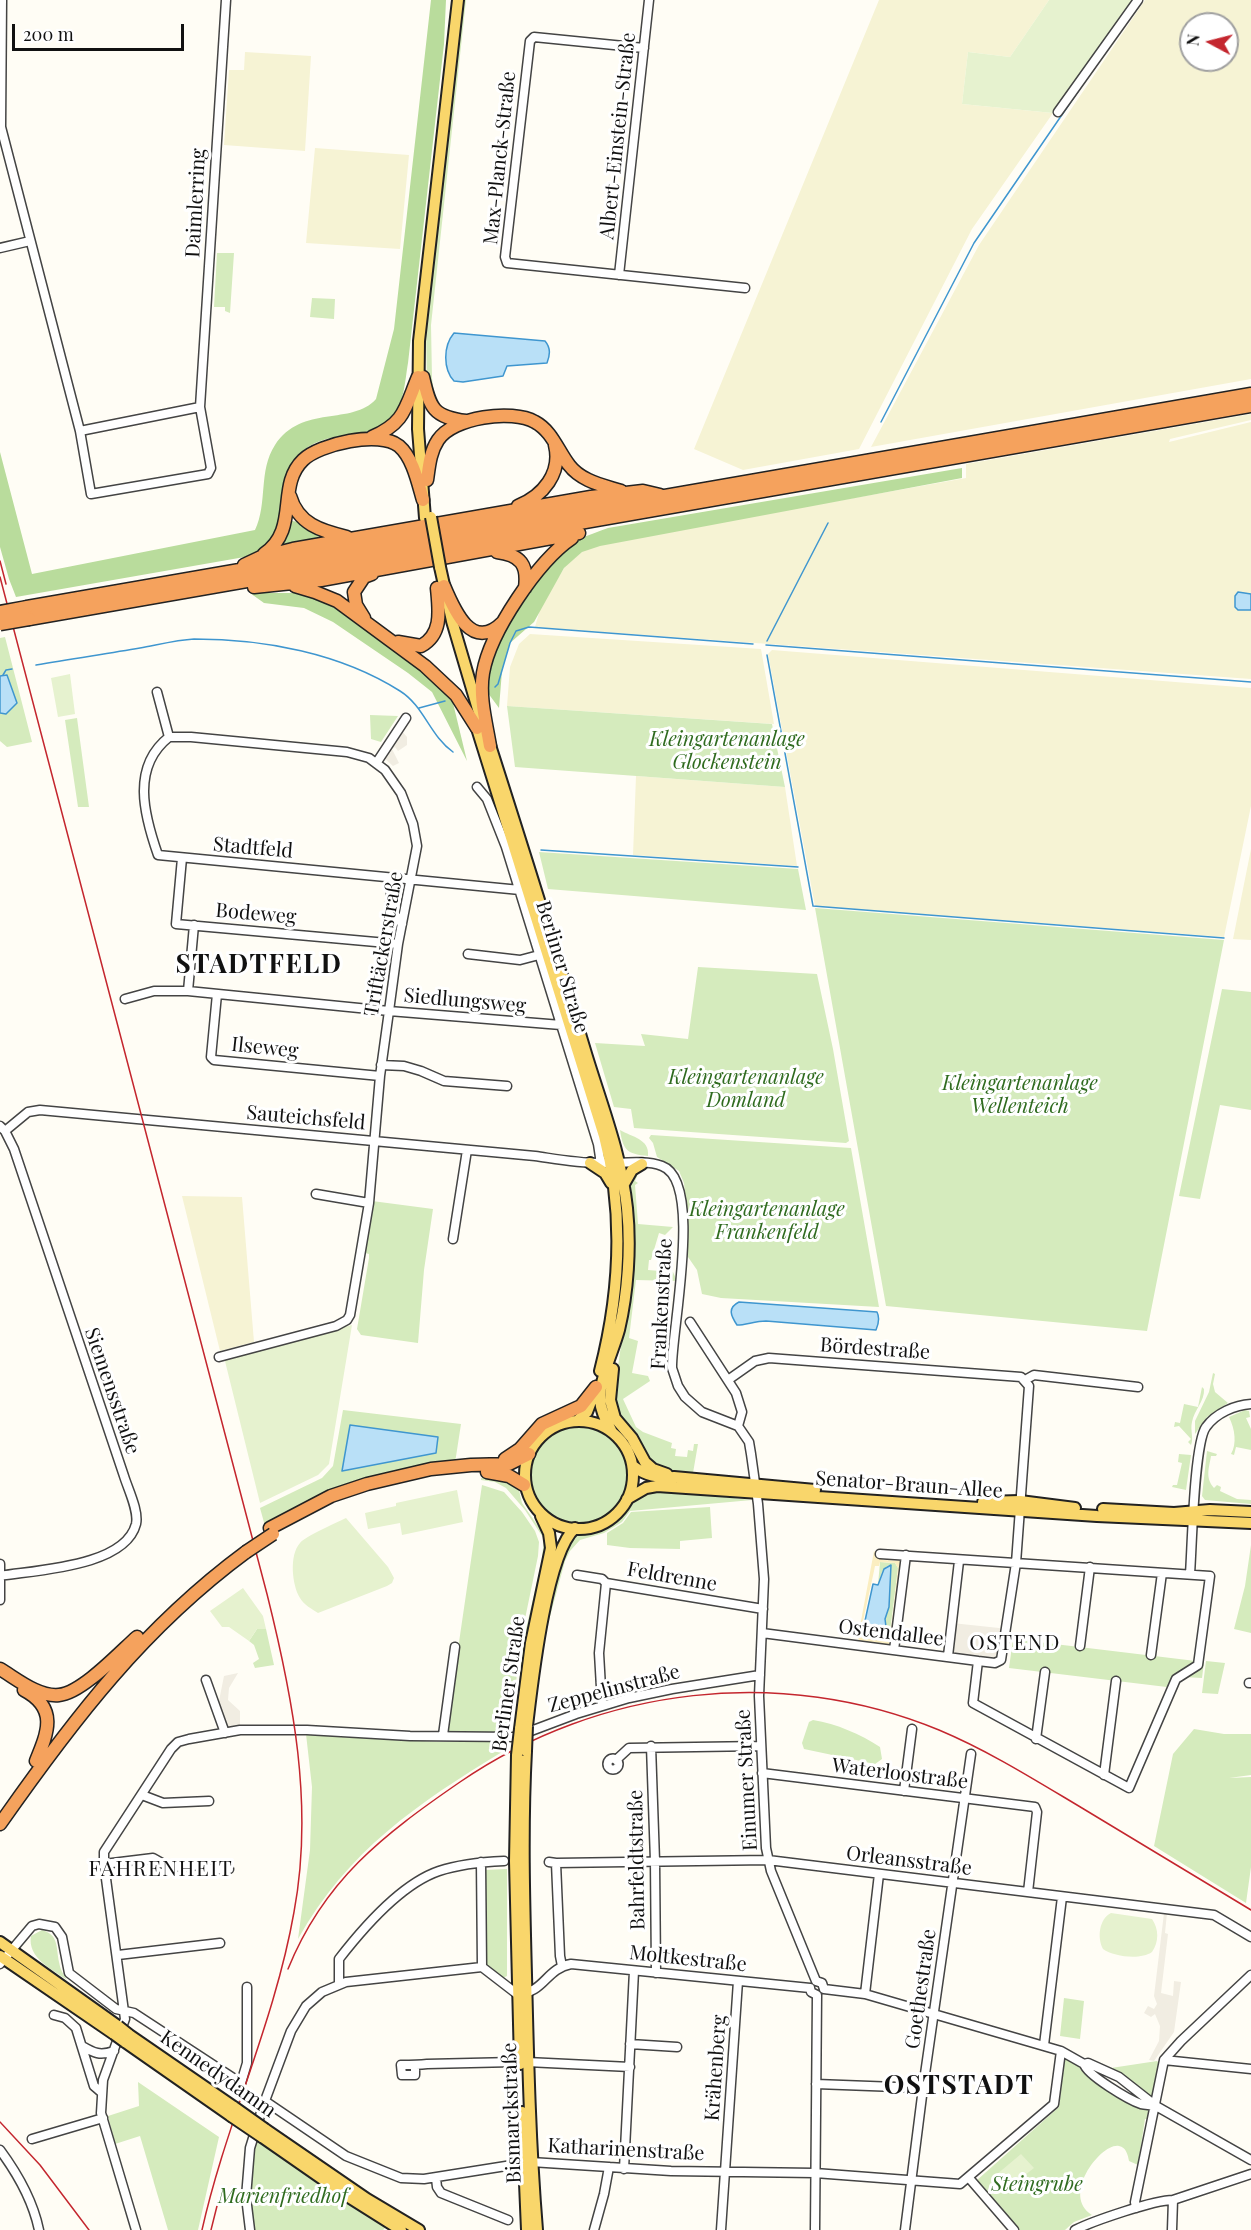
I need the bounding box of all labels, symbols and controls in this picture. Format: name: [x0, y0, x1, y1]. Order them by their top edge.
scale bar: [15, 12, 188, 50]
north arrow: [1179, 12, 1239, 72]
text: 200 m: [23, 22, 74, 46]
street label: Albert-Einstein-Straße: [595, 31, 641, 241]
text: N: [1181, 33, 1204, 47]
street label: Max-Planck-Straße: [479, 70, 521, 246]
street label: Daimlerring: [181, 148, 211, 258]
park label: Kleingartenanlage Glockenstein: [649, 728, 805, 775]
street label: Stadtfeld: [212, 833, 294, 863]
street label: Triftäckerstraße: [359, 870, 409, 1018]
street label: Berliner Straße: [530, 898, 594, 1036]
street label: Bodeweg: [215, 899, 297, 929]
district label: STADTFELD: [176, 949, 342, 981]
street label: Siedlungsweg: [403, 984, 527, 1018]
street label: Ilseweg: [230, 1033, 300, 1063]
park label: Kleingartenanlage Domland: [668, 1066, 824, 1113]
park label: Kleingartenanlage Wellenteich: [942, 1072, 1098, 1119]
street label: Sauteichsfeld: [245, 1101, 367, 1135]
park label: Kleingartenanlage Frankenfeld: [689, 1198, 845, 1245]
street label: Frankenstraße: [647, 1238, 677, 1370]
street label: Siemensstraße: [79, 1325, 145, 1457]
street label: Bördestraße: [819, 1333, 931, 1365]
street label: Senator-Braun-Allee: [814, 1466, 1004, 1504]
street label: Feldrenne: [625, 1557, 719, 1597]
street label: Berliner Straße: [488, 1614, 530, 1754]
street label: Ostendallee: [837, 1615, 945, 1651]
district label: OSTEND: [969, 1630, 1061, 1656]
street label: Zeppelinstraße: [545, 1660, 683, 1718]
street label: Einumer Straße: [731, 1709, 763, 1851]
street label: Waterloostraße: [831, 1754, 969, 1794]
street label: Bahrfeldtstraße: [624, 1790, 650, 1930]
street label: Orleansstraße: [845, 1841, 973, 1881]
district label: FAHRENHEIT: [89, 1856, 233, 1882]
street label: Goethestraße: [901, 1928, 941, 2050]
street label: Moltkestraße: [628, 1941, 748, 1977]
street label: Krähenberg: [700, 2014, 732, 2122]
street label: Kennedydamm: [155, 2025, 281, 2123]
street label: Bismarckstraße: [498, 2042, 526, 2184]
district label: OSTSTADT: [884, 2070, 1034, 2102]
street label: Katharinenstraße: [547, 2134, 705, 2166]
park label: Steingrube: [991, 2173, 1083, 2197]
park label: Marienfriedhof: [218, 2185, 348, 2209]

